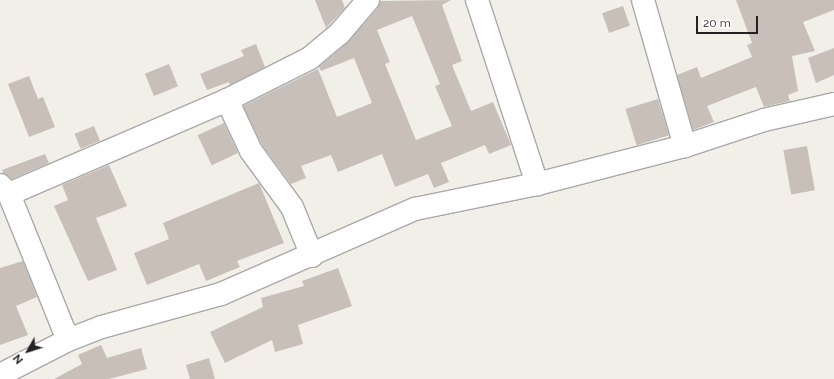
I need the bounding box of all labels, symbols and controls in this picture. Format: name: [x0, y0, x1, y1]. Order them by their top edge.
scale bar: [698, 8, 760, 34]
text: 20 m: [703, 16, 731, 30]
north arrow: [8, 331, 48, 371]
text: N: [11, 352, 26, 366]

